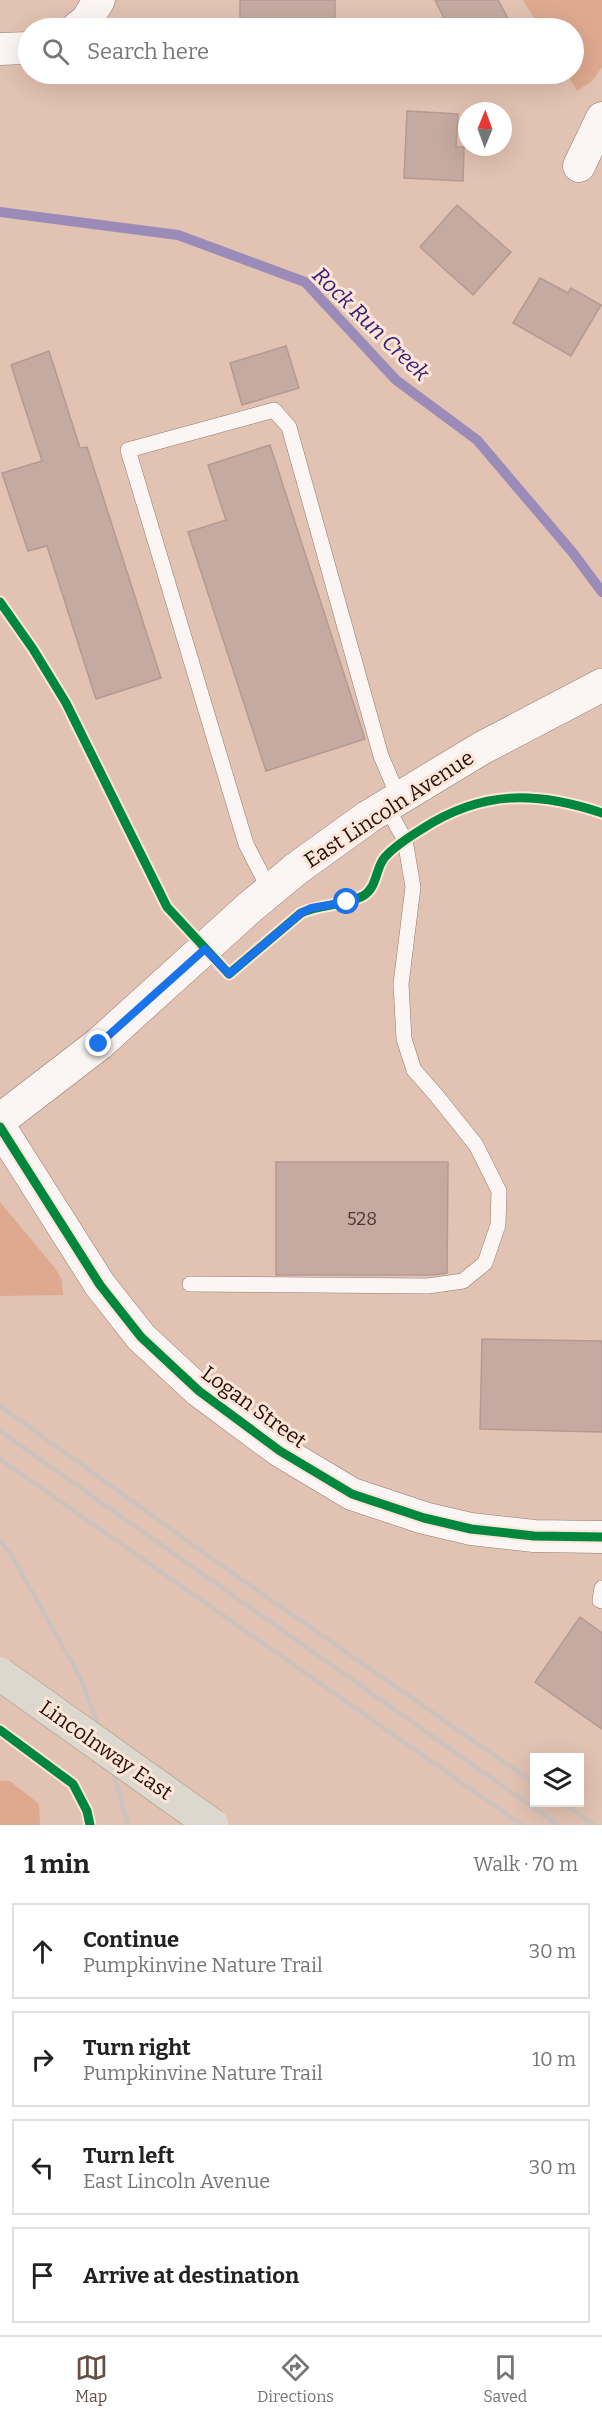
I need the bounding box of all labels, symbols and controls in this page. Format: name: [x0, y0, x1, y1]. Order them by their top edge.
search box: [18, 18, 584, 84]
icon: search: [39, 35, 72, 68]
text: Search here: [87, 38, 209, 65]
north arrow: [458, 102, 512, 156]
water label: Rock Run Creek: [307, 261, 436, 387]
street label: East Lincoln Avenue: [299, 745, 479, 873]
route start: [333, 888, 359, 914]
route end: [85, 1030, 111, 1056]
house number: 528: [347, 1208, 377, 1230]
street label: Logan Street: [197, 1360, 312, 1454]
street label: Lincolnway East: [34, 1694, 178, 1806]
map controls: [530, 1753, 584, 1807]
button: layers: [530, 1753, 584, 1807]
text: 1 min: [24, 1849, 90, 1880]
text: Walk · 70 m: [473, 1852, 578, 1876]
text: Continue: [83, 1926, 179, 1953]
icon: ahead: [26, 1935, 59, 1968]
text: 30 m: [529, 1939, 576, 1963]
text: Pumpkinvine Nature Trail: [83, 1953, 323, 1977]
text: Turn right: [83, 2034, 191, 2061]
icon: right: [26, 2043, 59, 2076]
text: 10 m: [532, 2047, 576, 2071]
text: Pumpkinvine Nature Trail: [83, 2061, 323, 2085]
text: Turn left: [83, 2142, 175, 2169]
icon: left: [26, 2151, 59, 2184]
text: 30 m: [529, 2155, 576, 2179]
text: East Lincoln Avenue: [83, 2169, 270, 2193]
icon: arrive: [26, 2259, 59, 2292]
text: Arrive at destination: [83, 2262, 299, 2289]
tab: Map: [75, 2351, 108, 2406]
tab: Directions: [257, 2351, 334, 2406]
tab: Saved: [483, 2351, 527, 2406]

